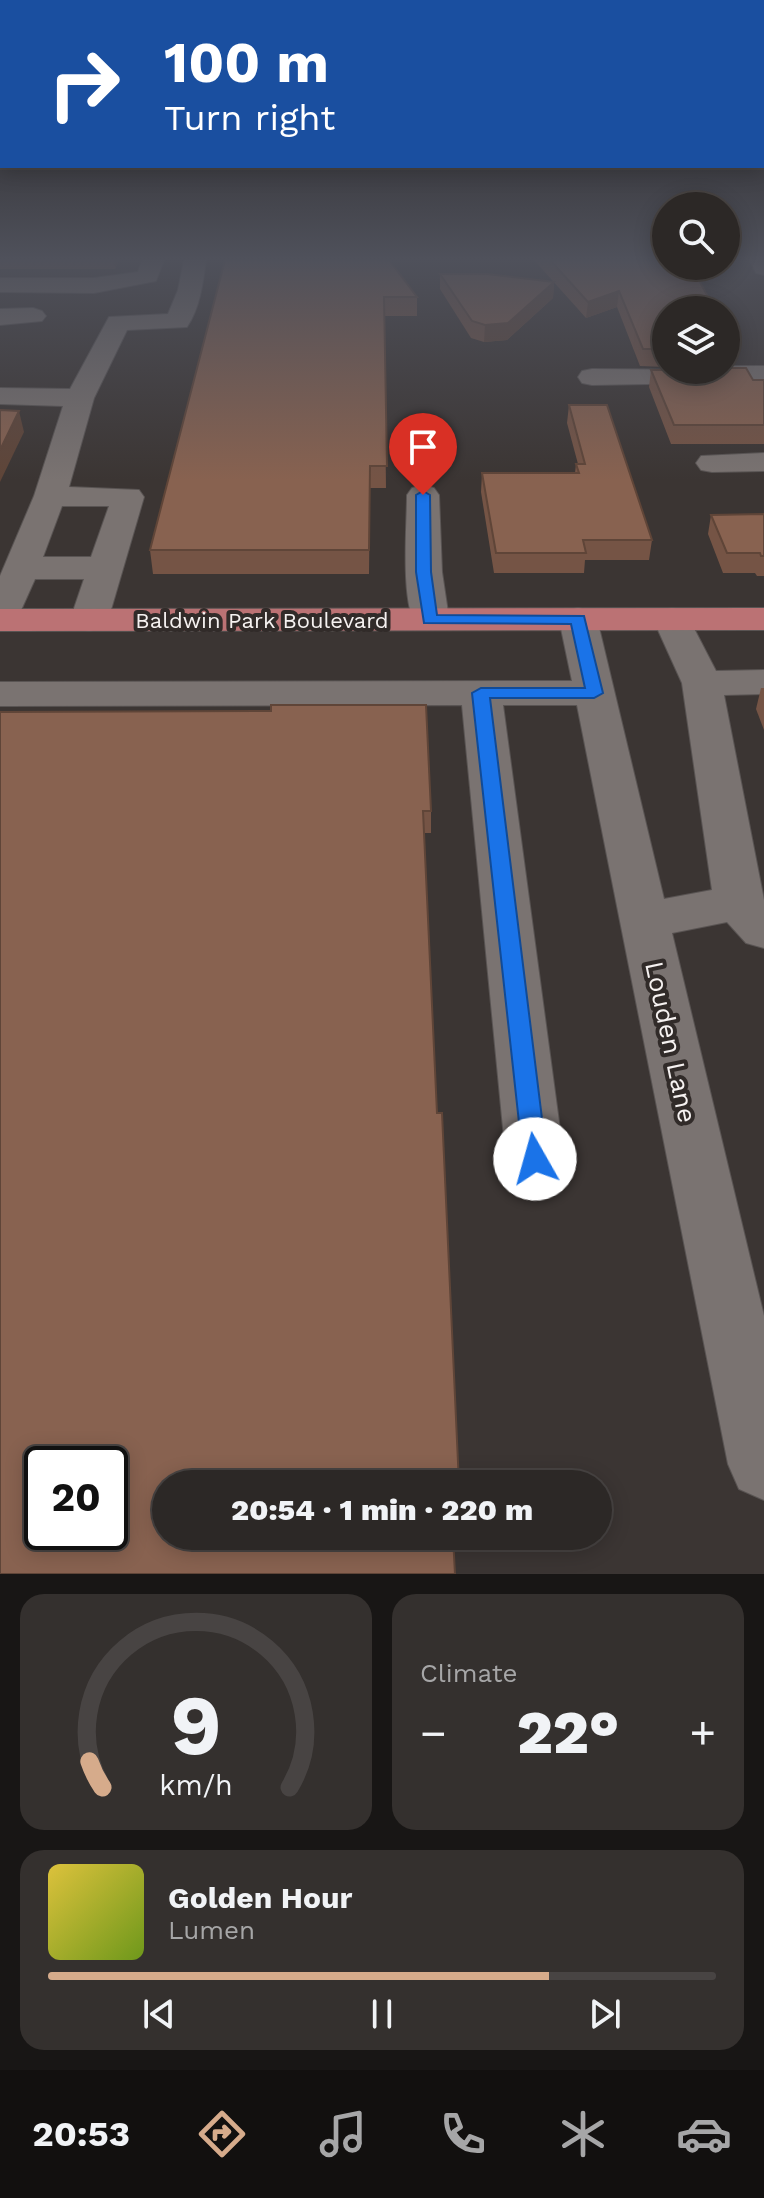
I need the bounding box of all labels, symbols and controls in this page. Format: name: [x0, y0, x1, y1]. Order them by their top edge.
text: 100 m: [164, 30, 329, 96]
icon: right: [32, 32, 136, 136]
text: Turn right: [164, 97, 335, 139]
map controls: [652, 192, 740, 384]
button: search: [652, 192, 740, 280]
button: layers: [652, 296, 740, 384]
pin: [389, 413, 457, 495]
icon: arrive: [401, 425, 445, 469]
street label: Baldwin Park Boulevard: [135, 608, 389, 633]
street label: Louden Lane: [639, 958, 703, 1126]
position arrow: [493, 1117, 577, 1201]
speed limit sign: 20: [24, 1446, 128, 1550]
text: 20:54 · 1 min · 220 m: [231, 1492, 533, 1527]
text: Climate: [420, 1658, 518, 1688]
text: 9: [170, 1677, 222, 1774]
text: 22°: [517, 1697, 619, 1768]
text: −: [420, 1707, 447, 1759]
text: +: [689, 1707, 716, 1759]
text: km/h: [159, 1768, 233, 1802]
text: Golden Hour: [168, 1880, 352, 1915]
text: Lumen: [168, 1915, 255, 1945]
icon: previous: [137, 1992, 181, 2036]
icon: pause: [360, 1992, 404, 2036]
icon: next: [583, 1992, 627, 2036]
icon: directions: [194, 2106, 250, 2162]
icon: music: [315, 2106, 371, 2162]
icon: phone: [435, 2106, 491, 2162]
icon: climate: [555, 2106, 611, 2162]
icon: car: [676, 2106, 732, 2162]
text: 20:53: [32, 2113, 130, 2155]

